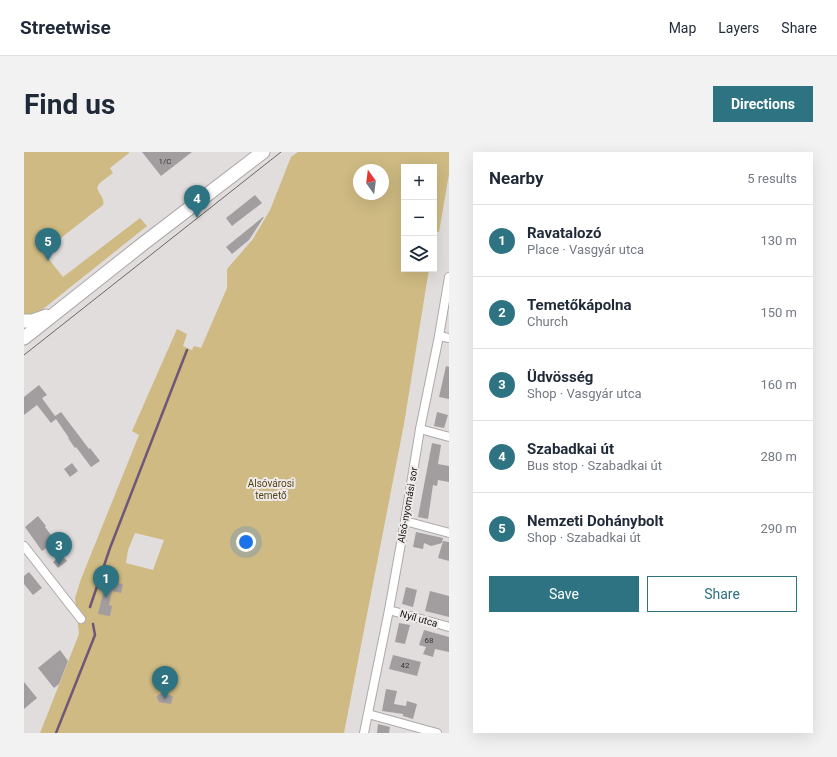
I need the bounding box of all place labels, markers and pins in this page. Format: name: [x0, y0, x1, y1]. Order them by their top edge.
pin: 4: [184, 185, 210, 218]
pin: 5: [35, 228, 61, 261]
pin: 3: [46, 532, 72, 565]
pin: 1: [93, 565, 119, 598]
pin: 2: [152, 666, 178, 699]

